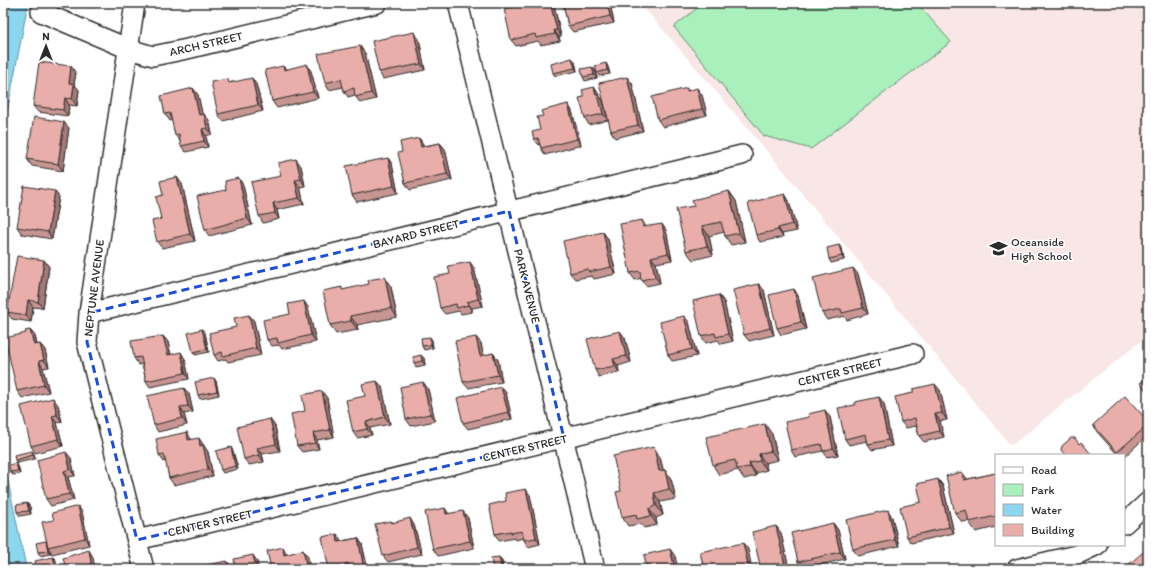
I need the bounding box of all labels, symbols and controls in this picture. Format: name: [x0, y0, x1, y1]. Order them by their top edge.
north arrow: [26, 26, 66, 66]
street label: ARCH STREET: [168, 29, 244, 59]
text: N: [42, 30, 50, 43]
street label: BAYARD STREET: [371, 216, 461, 252]
place label: Oceanside High School: [1011, 235, 1072, 263]
street label: NEPTUNE AVENUE: [81, 238, 107, 337]
school or university icon: Oceanside High School: [988, 239, 1008, 259]
street label: PARK AVENUE: [511, 247, 543, 325]
street label: CENTER STREET: [796, 355, 884, 389]
street label: CENTER STREET: [481, 431, 569, 465]
legend: [995, 454, 1125, 546]
text: Road: [1031, 463, 1057, 477]
text: Park: [1031, 483, 1055, 497]
text: Water: [1031, 503, 1062, 517]
street label: CENTER STREET: [166, 506, 254, 540]
text: Building: [1031, 523, 1075, 537]

